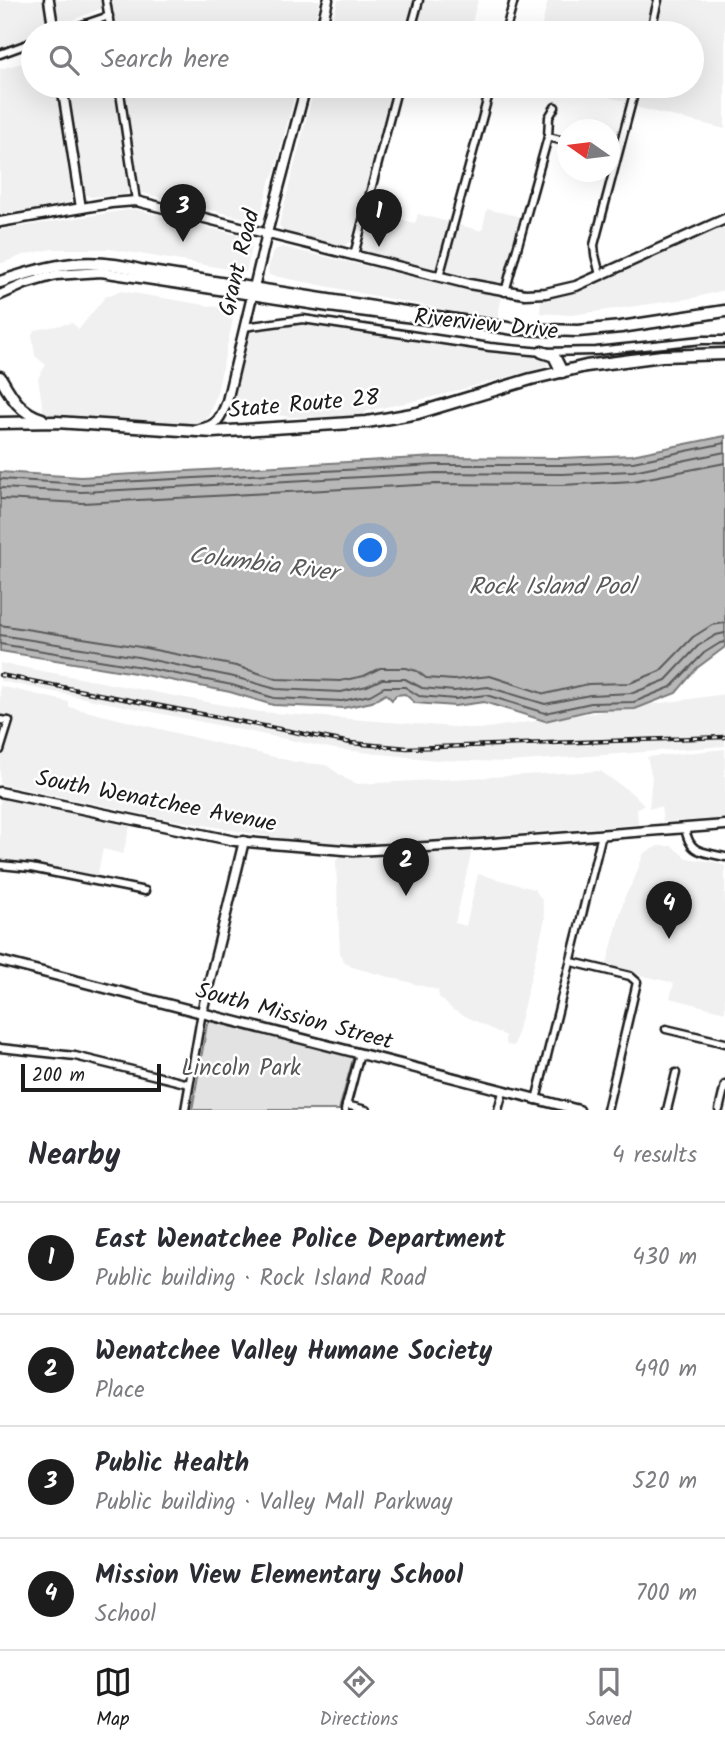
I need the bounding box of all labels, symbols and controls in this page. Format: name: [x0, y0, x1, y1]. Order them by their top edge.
search box: [21, 21, 704, 98]
text: Search here: [101, 39, 229, 81]
icon: search: [45, 41, 83, 79]
north arrow: [557, 119, 620, 182]
pin: 3: [160, 184, 206, 242]
pin: 1: [356, 189, 402, 247]
street label: Grant Road: [209, 205, 271, 320]
street label: Riverview Drive: [412, 300, 560, 350]
street label: State Route 28: [227, 380, 381, 430]
your location: [353, 533, 387, 567]
water label: Columbia River: [186, 537, 345, 594]
water label: Rock Island Pool: [469, 568, 639, 607]
street label: South Wenatchee Avenue: [32, 761, 280, 843]
pin: 2: [383, 838, 429, 896]
pin: 4: [646, 881, 692, 939]
street label: South Mission Street: [191, 973, 398, 1061]
park label: Lincoln Park: [181, 1051, 301, 1087]
scale bar: [21, 1061, 161, 1093]
text: 200 m: [32, 1061, 85, 1091]
text: Nearby: [28, 1132, 120, 1180]
text: 4 results: [612, 1138, 697, 1174]
text: East Wenatchee Police Department: [95, 1219, 505, 1261]
text: 1: [48, 1240, 54, 1276]
text: 430 m: [632, 1240, 697, 1276]
text: Public building · Rock Island Road: [95, 1261, 426, 1297]
text: Wenatchee Valley Humane Society: [95, 1331, 492, 1373]
text: 2: [44, 1352, 58, 1388]
text: 490 m: [634, 1352, 697, 1388]
text: Place: [95, 1373, 145, 1409]
text: Public Health: [95, 1443, 249, 1485]
text: 3: [45, 1464, 57, 1500]
text: 520 m: [632, 1464, 697, 1500]
text: Public building · Valley Mall Parkway: [95, 1485, 452, 1521]
text: Mission View Elementary School: [95, 1555, 463, 1597]
text: 4: [45, 1576, 57, 1612]
text: 700 m: [636, 1576, 697, 1612]
text: School: [95, 1597, 156, 1633]
tab: Map: [94, 1663, 132, 1735]
tab: Directions: [320, 1663, 398, 1735]
tab: Saved: [586, 1663, 631, 1735]

